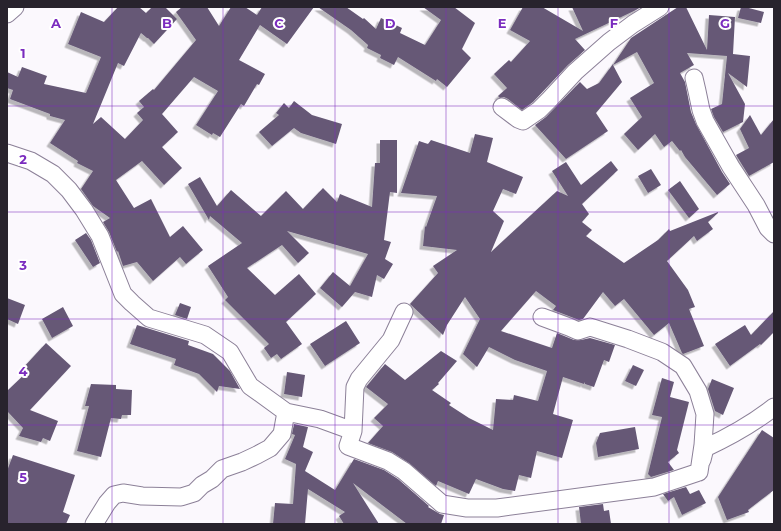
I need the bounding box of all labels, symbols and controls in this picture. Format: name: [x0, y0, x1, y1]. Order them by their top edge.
text: A: [50, 15, 62, 31]
text: B: [162, 15, 172, 31]
text: C: [274, 15, 284, 31]
text: D: [385, 15, 396, 31]
text: E: [498, 15, 507, 31]
text: F: [610, 15, 618, 31]
text: G: [720, 15, 730, 31]
text: 1: [20, 45, 26, 61]
text: 2: [19, 151, 27, 167]
text: 3: [18, 257, 27, 273]
text: 4: [19, 363, 28, 379]
text: 5: [19, 469, 27, 485]

